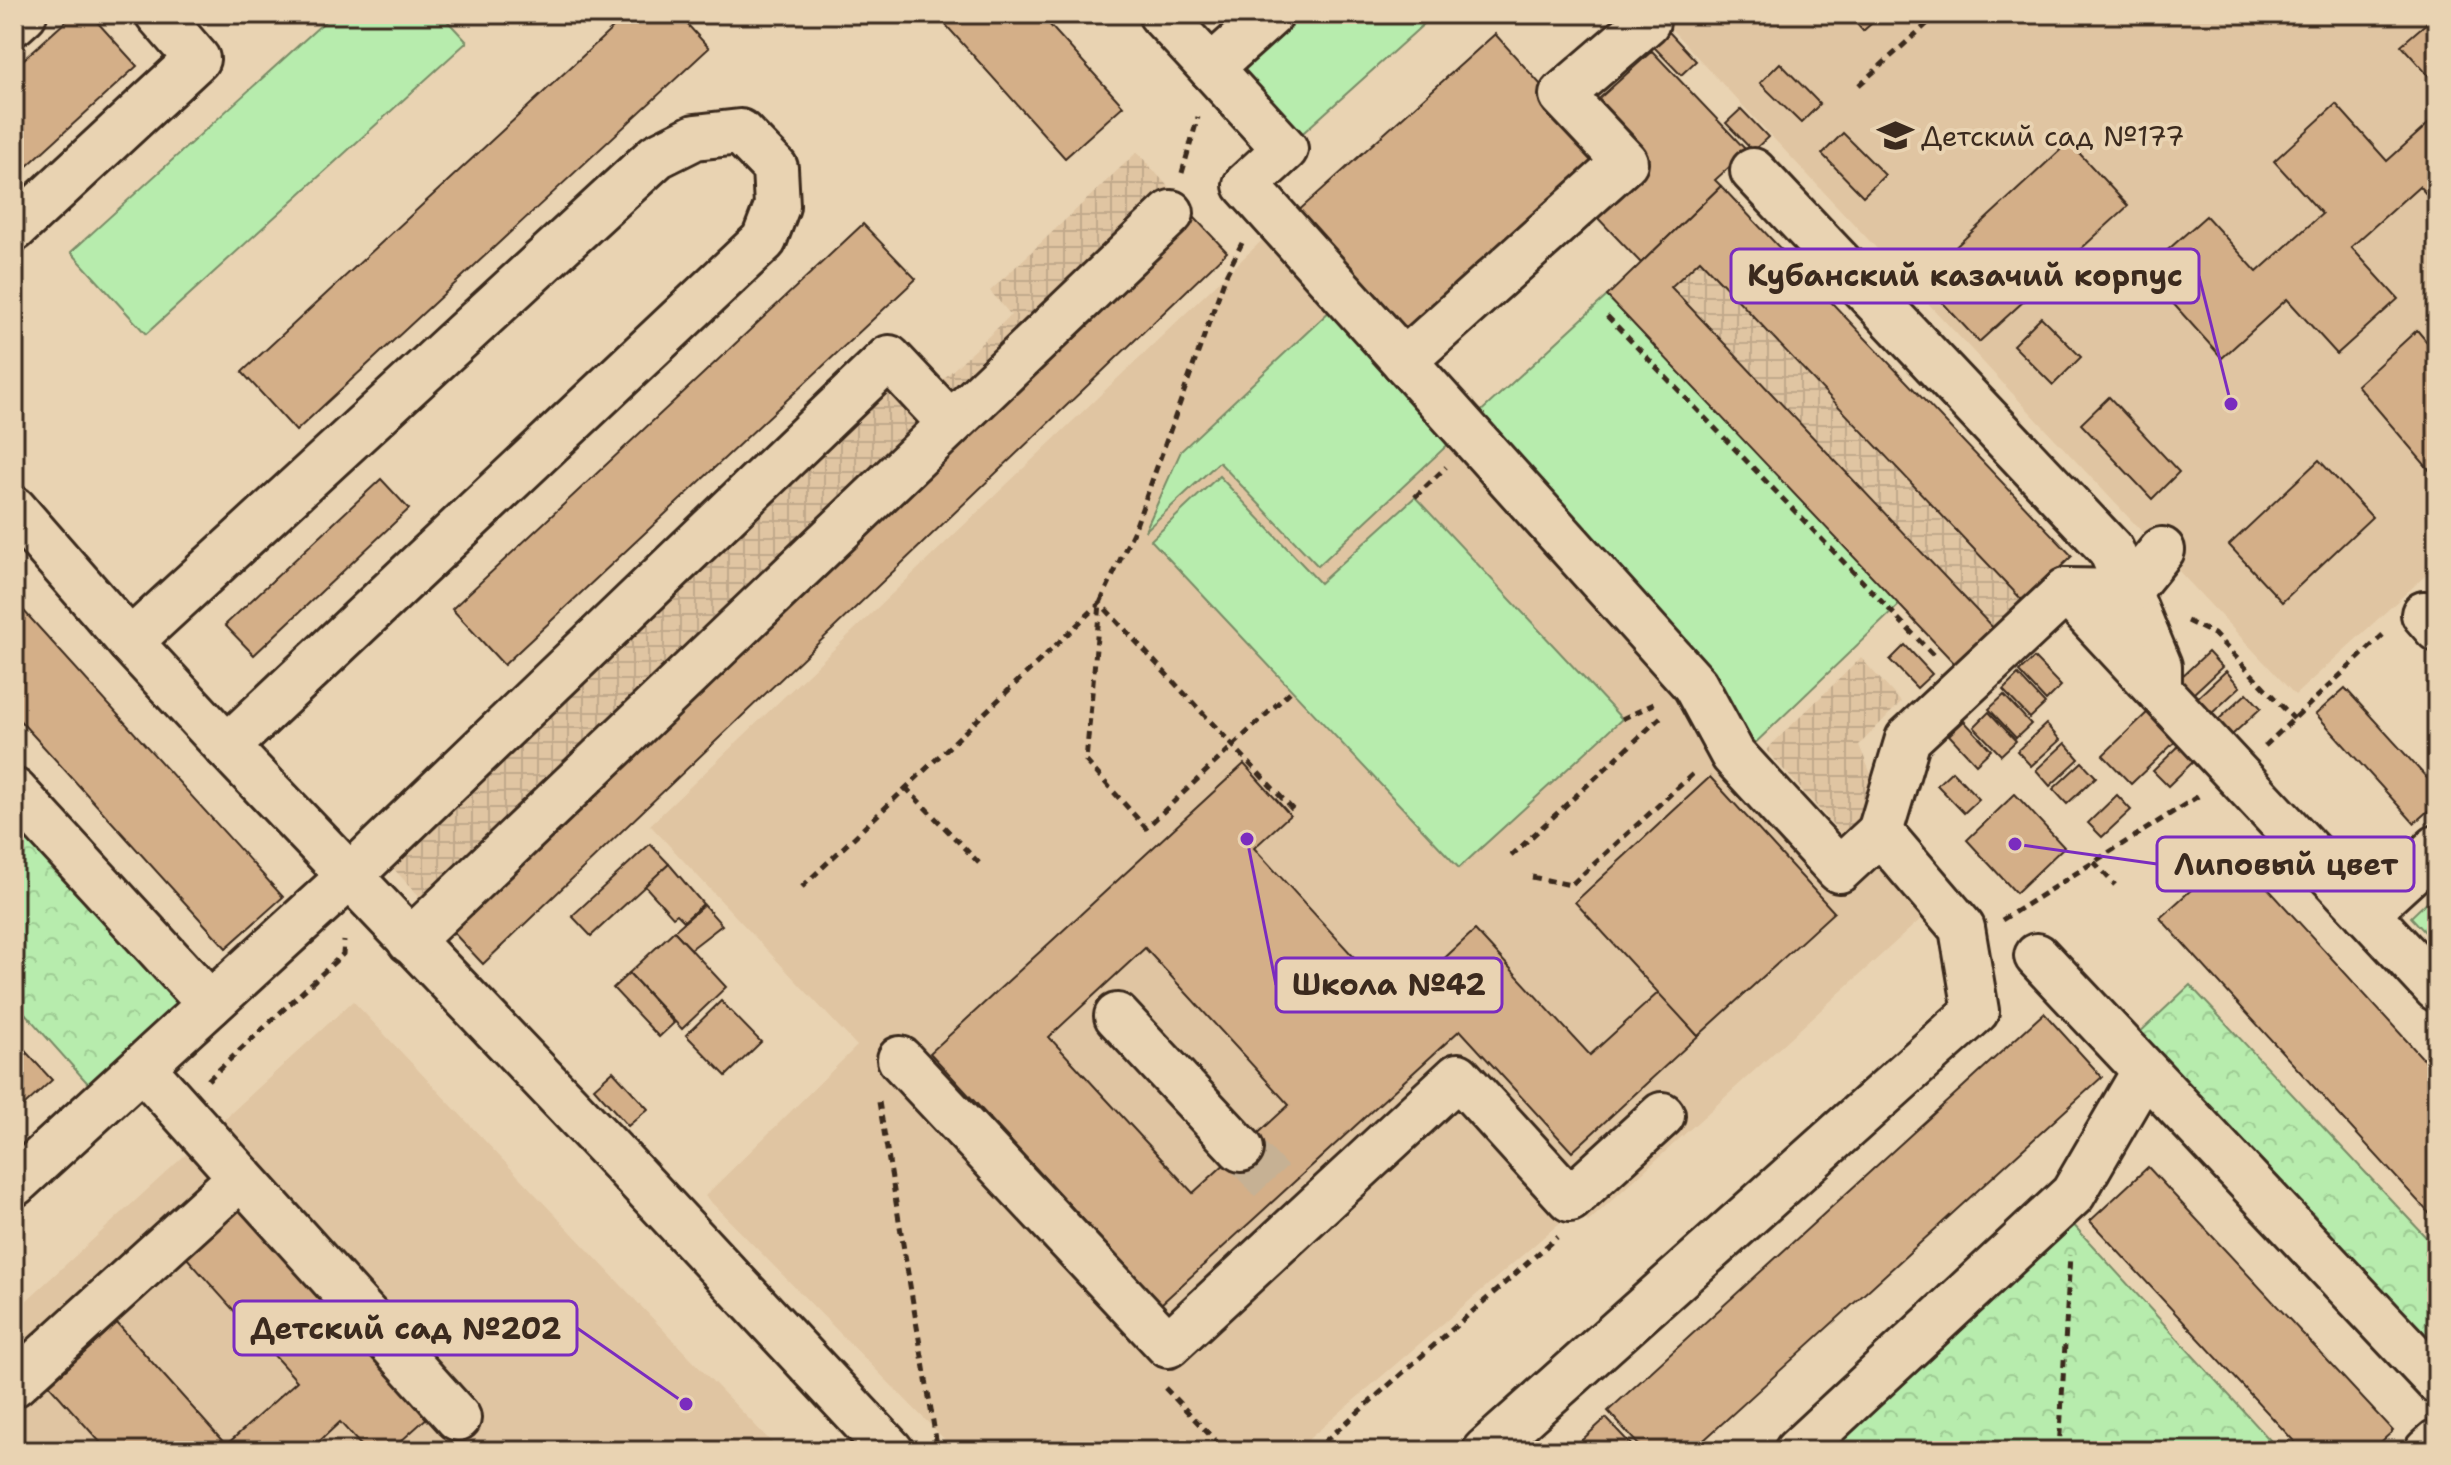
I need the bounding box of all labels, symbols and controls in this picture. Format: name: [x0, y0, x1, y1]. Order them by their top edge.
school or university icon: Детский сад №177: [1876, 117, 1914, 155]
place label: Детский сад №177: [1921, 117, 2185, 155]
callout: Кубанский казачий корпус: [1731, 249, 2199, 303]
text: Кубанский казачий корпус: [1747, 255, 2183, 296]
callout: Липовый цвет: [2157, 837, 2414, 891]
text: Липовый цвет: [2174, 844, 2398, 885]
callout: Школа №42: [1276, 958, 1502, 1012]
text: Школа №42: [1292, 964, 1486, 1005]
callout: Детский сад №202: [234, 1301, 577, 1355]
text: Детский сад №202: [251, 1308, 561, 1349]

